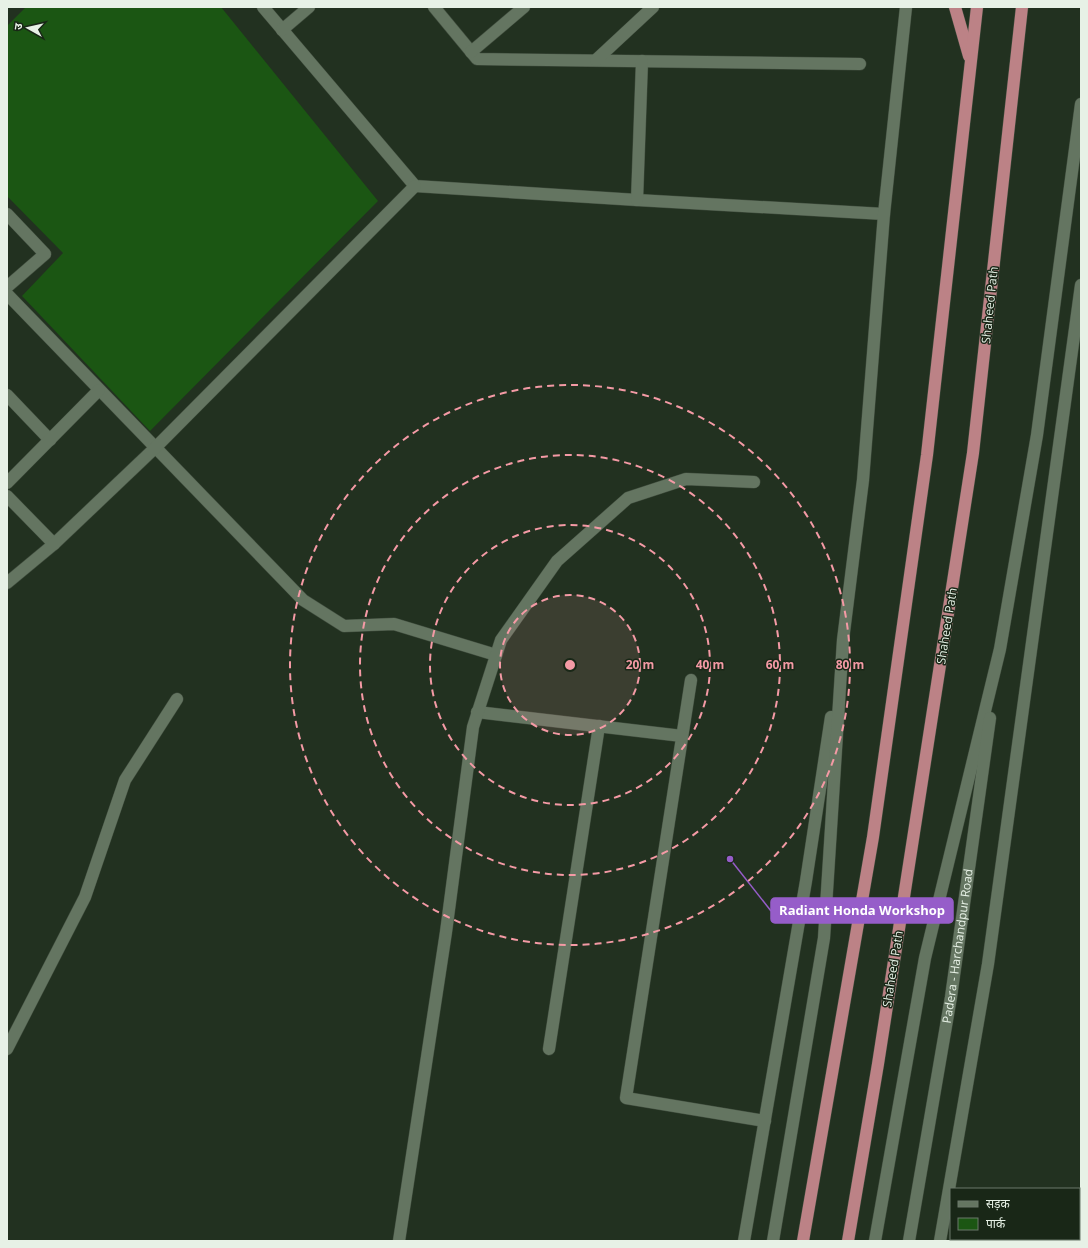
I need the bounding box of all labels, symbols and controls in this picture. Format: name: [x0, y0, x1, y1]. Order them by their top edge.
north arrow: [8, 8, 48, 48]
text: उ: [10, 22, 26, 31]
street label: Shaheed Path: [977, 266, 1002, 344]
street label: Shaheed Path: [932, 586, 961, 665]
text: 20 m: [626, 656, 654, 673]
text: 40 m: [696, 656, 724, 673]
text: 60 m: [766, 656, 794, 673]
text: 80 m: [836, 656, 864, 673]
centre of rings: [563, 658, 577, 672]
street label: Padera - Harchandpur Road: [938, 868, 977, 1025]
callout: Radiant Honda Workshop: [771, 898, 953, 923]
text: Radiant Honda Workshop: [779, 901, 945, 919]
street label: Shaheed Path: [878, 929, 907, 1008]
legend: [950, 1188, 1080, 1240]
text: सड़क: [986, 1195, 1011, 1212]
text: पार्क: [986, 1215, 1006, 1232]

